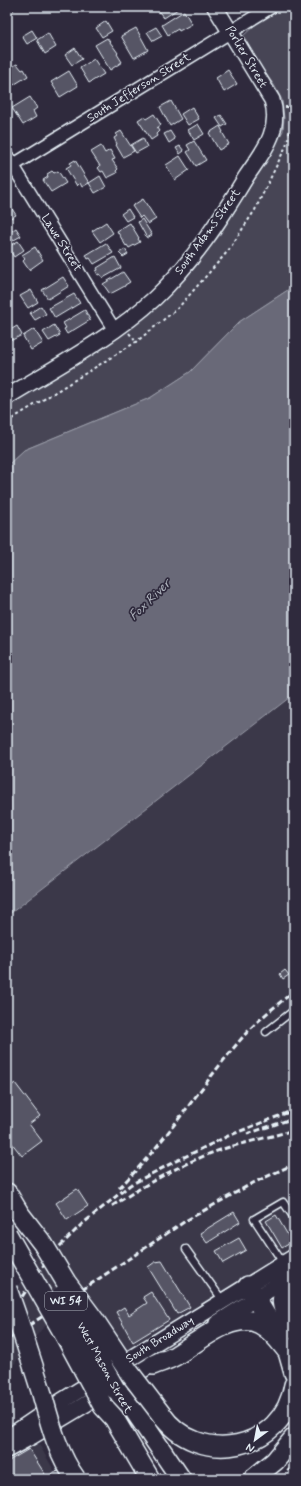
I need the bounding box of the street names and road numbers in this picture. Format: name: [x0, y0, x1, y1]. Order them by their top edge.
street label: Porlier Street: [221, 23, 271, 91]
street label: South Jefferson Street: [84, 50, 194, 126]
street label: South Adams Street: [171, 186, 245, 278]
street label: Lawe Street: [37, 211, 85, 275]
road number: WI 54: [45, 1292, 87, 1310]
street label: South Broadway: [123, 1313, 197, 1367]
street label: West Mason Street: [72, 1320, 136, 1416]

